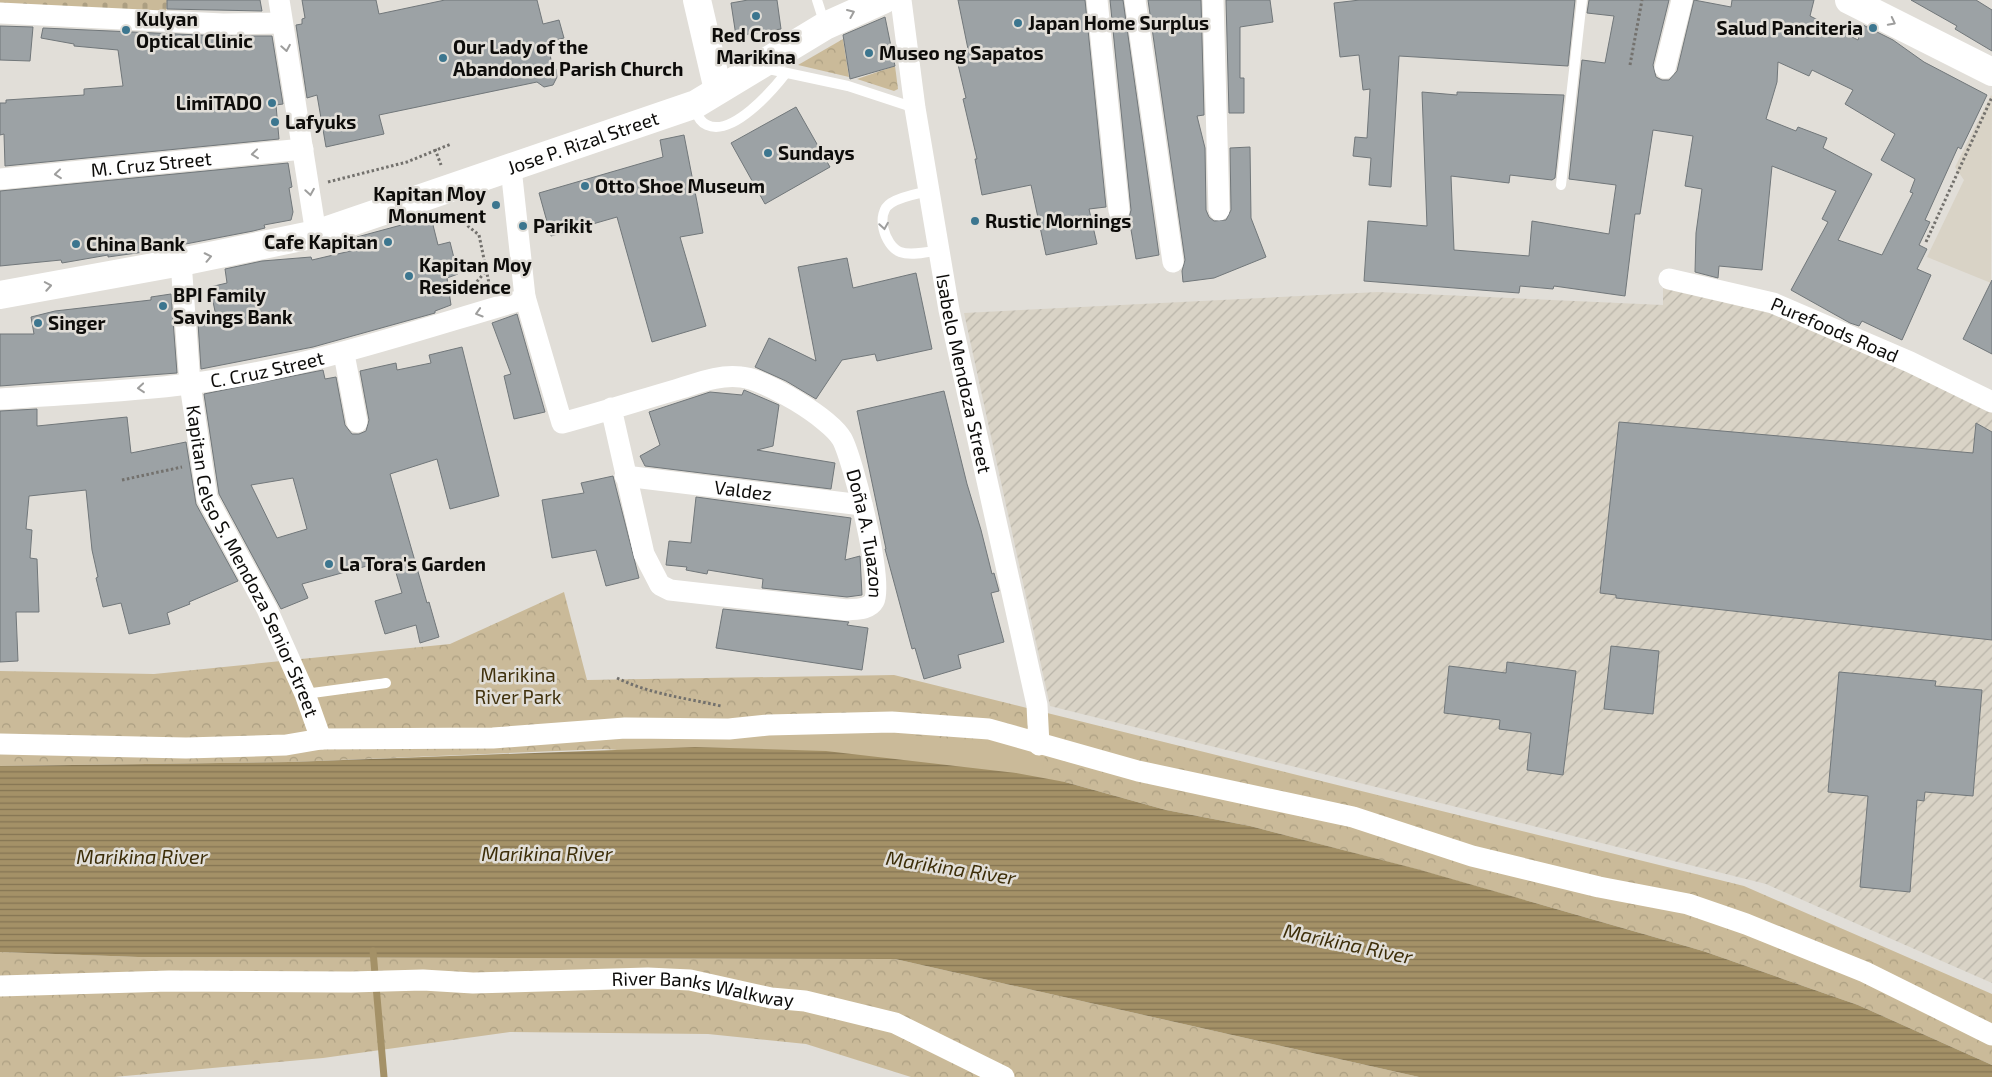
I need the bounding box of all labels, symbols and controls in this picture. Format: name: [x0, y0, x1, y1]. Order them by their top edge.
place label: Kulyan Optical Clinic: [136, 7, 253, 52]
one-way arrow: [846, 9, 855, 20]
marker: Red Cross Marikina: [750, 10, 762, 22]
place label: Japan Home Surplus: [1028, 11, 1209, 34]
place label: Salud Panciteria: [1717, 16, 1863, 39]
one-way arrow: [1887, 16, 1896, 26]
marker: Japan Home Surplus: [1012, 17, 1024, 29]
marker: Salud Panciteria: [1867, 22, 1879, 34]
place label: Red Cross Marikina: [712, 23, 800, 68]
marker: Kulyan Optical Clinic: [120, 24, 132, 36]
place label: Our Lady of the Abandoned Parish Church: [453, 35, 683, 80]
place label: Museo ng Sapatos: [879, 41, 1044, 64]
one-way arrow: [280, 44, 290, 53]
marker: Museo ng Sapatos: [863, 47, 875, 59]
marker: Our Lady of the Abandoned Parish Church: [437, 52, 449, 64]
place label: LimiTADO: [176, 91, 262, 114]
marker: LimiTADO: [266, 97, 278, 109]
street label: Jose P. Rizal Street: [504, 106, 662, 179]
place label: Lafyuks: [285, 110, 356, 134]
marker: Lafyuks: [269, 116, 281, 128]
place label: Sundays: [778, 141, 855, 165]
street label: M. Cruz Street: [90, 146, 213, 181]
marker: Sundays: [762, 147, 774, 159]
one-way arrow: [250, 148, 258, 159]
one-way arrow: [54, 168, 62, 179]
place label: Otto Shoe Museum: [595, 174, 765, 197]
marker: Otto Shoe Museum: [579, 180, 591, 192]
place label: Kapitan Moy Monument: [373, 182, 486, 227]
one-way arrow: [304, 187, 314, 196]
marker: Kapitan Moy Monument: [490, 199, 502, 211]
place label: Rustic Mornings: [985, 209, 1131, 232]
place label: Parikit: [533, 214, 593, 237]
marker: Rustic Mornings: [969, 215, 981, 227]
marker: Parikit: [517, 220, 529, 232]
one-way arrow: [879, 222, 889, 231]
place label: Cafe Kapitan: [264, 230, 378, 253]
place label: China Bank: [86, 232, 186, 255]
marker: Cafe Kapitan: [382, 236, 394, 248]
marker: China Bank: [70, 238, 82, 250]
one-way arrow: [203, 252, 212, 263]
place label: Kapitan Moy Residence: [419, 253, 532, 298]
marker: Kapitan Moy Residence: [403, 270, 415, 282]
street label: Isabelo Mendoza Street: [932, 272, 997, 475]
one-way arrow: [44, 282, 52, 292]
place label: BPI Family Savings Bank: [173, 283, 293, 328]
street label: Purefoods Road: [1768, 292, 1902, 367]
marker: BPI Family Savings Bank: [157, 300, 169, 312]
one-way arrow: [476, 307, 484, 317]
place label: Singer: [48, 311, 106, 334]
marker: Singer: [32, 317, 44, 329]
street label: C. Cruz Street: [209, 346, 326, 392]
one-way arrow: [137, 382, 145, 393]
street label: Kapitan Celso S. Mendoza Senior Street: [182, 403, 324, 720]
street label: Doña A. Tuazon: [842, 466, 888, 599]
street label: Valdez: [713, 475, 773, 505]
place label: La Tora's Garden: [339, 552, 486, 575]
marker: La Tora's Garden: [323, 558, 335, 570]
park label: Marikina River Park: [475, 663, 562, 708]
water label: Marikina River: [481, 841, 614, 865]
water label: Marikina River: [76, 844, 209, 868]
water label: Marikina River: [884, 845, 1019, 889]
water label: Marikina River: [1282, 918, 1416, 969]
street label: River Banks Walkway: [611, 966, 795, 1011]

